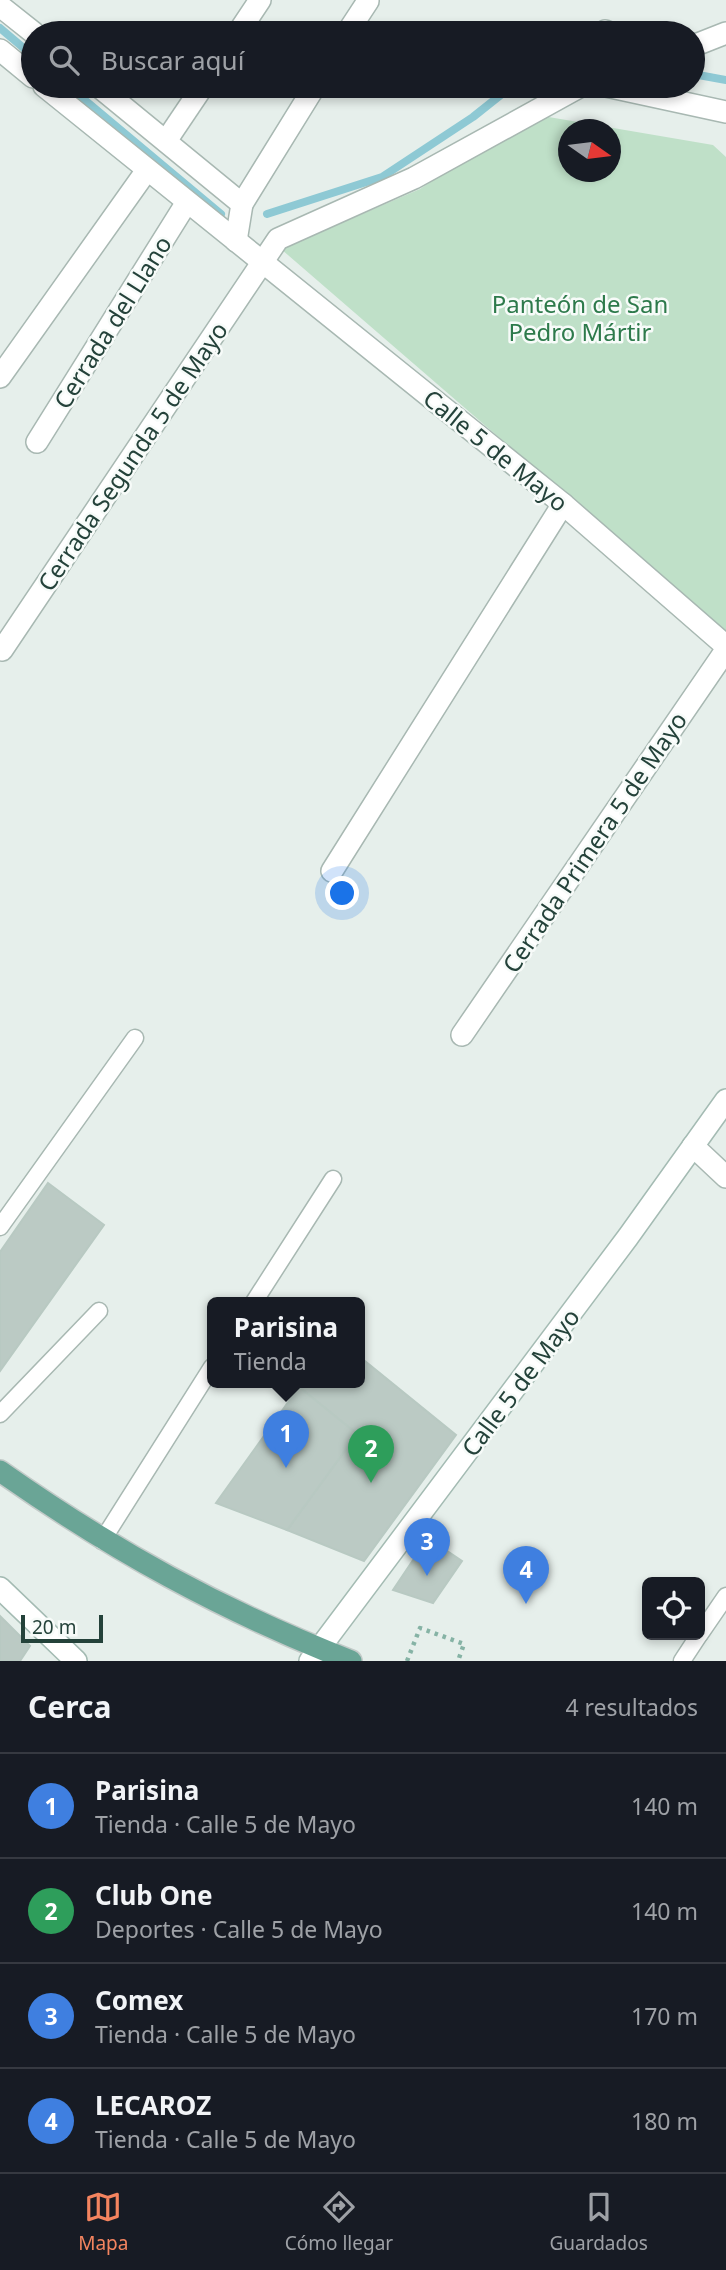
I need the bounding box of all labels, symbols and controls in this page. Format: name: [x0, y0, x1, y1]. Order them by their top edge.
search box: [21, 21, 705, 98]
icon: search: [45, 41, 83, 79]
text: Buscar aquí: [101, 42, 244, 78]
north arrow: [558, 119, 621, 182]
street label: Cerrada del Llano: [45, 229, 179, 415]
park label: Panteón de San Pedro Mártir: [492, 287, 668, 348]
street label: Cerrada Segunda 5 de Mayo: [29, 315, 235, 597]
street label: Calle 5 de Mayo: [417, 381, 575, 519]
street label: Cerrada Primera 5 de Mayo: [494, 705, 694, 979]
your location: [325, 876, 359, 910]
popup: [207, 1297, 365, 1388]
street label: Calle 5 de Mayo: [453, 1301, 587, 1463]
text: Parisina: [234, 1309, 338, 1345]
text: Tienda: [234, 1345, 307, 1377]
pin: 1: [263, 1410, 309, 1468]
pin: 2: [348, 1425, 394, 1483]
pin: 3: [404, 1518, 450, 1576]
pin: 4: [503, 1546, 549, 1604]
map controls: [642, 1577, 705, 1640]
button: locate: [642, 1577, 705, 1640]
scale bar: [21, 1612, 103, 1644]
text: 20 m: [32, 1614, 76, 1640]
text: Cerca: [28, 1686, 111, 1727]
text: 4 resultados: [565, 1691, 698, 1723]
text: Parisina: [95, 1772, 199, 1808]
text: 1: [44, 1790, 58, 1822]
text: 140 m: [631, 1790, 698, 1822]
text: Tienda · Calle 5 de Mayo: [95, 1808, 356, 1840]
text: Club One: [95, 1877, 213, 1913]
text: 2: [44, 1895, 58, 1927]
text: 140 m: [631, 1895, 698, 1927]
text: Deportes · Calle 5 de Mayo: [95, 1913, 383, 1945]
text: Comex: [95, 1982, 183, 2018]
text: 3: [44, 2000, 58, 2032]
text: 170 m: [631, 2000, 698, 2032]
text: Tienda · Calle 5 de Mayo: [95, 2018, 356, 2050]
text: LECAROZ: [95, 2087, 211, 2123]
text: 4: [44, 2105, 58, 2137]
text: 180 m: [631, 2105, 698, 2137]
text: Tienda · Calle 5 de Mayo: [95, 2123, 356, 2155]
tab: Mapa: [78, 2188, 128, 2256]
tab: Cómo llegar: [285, 2188, 393, 2256]
tab: Guardados: [549, 2188, 648, 2256]

